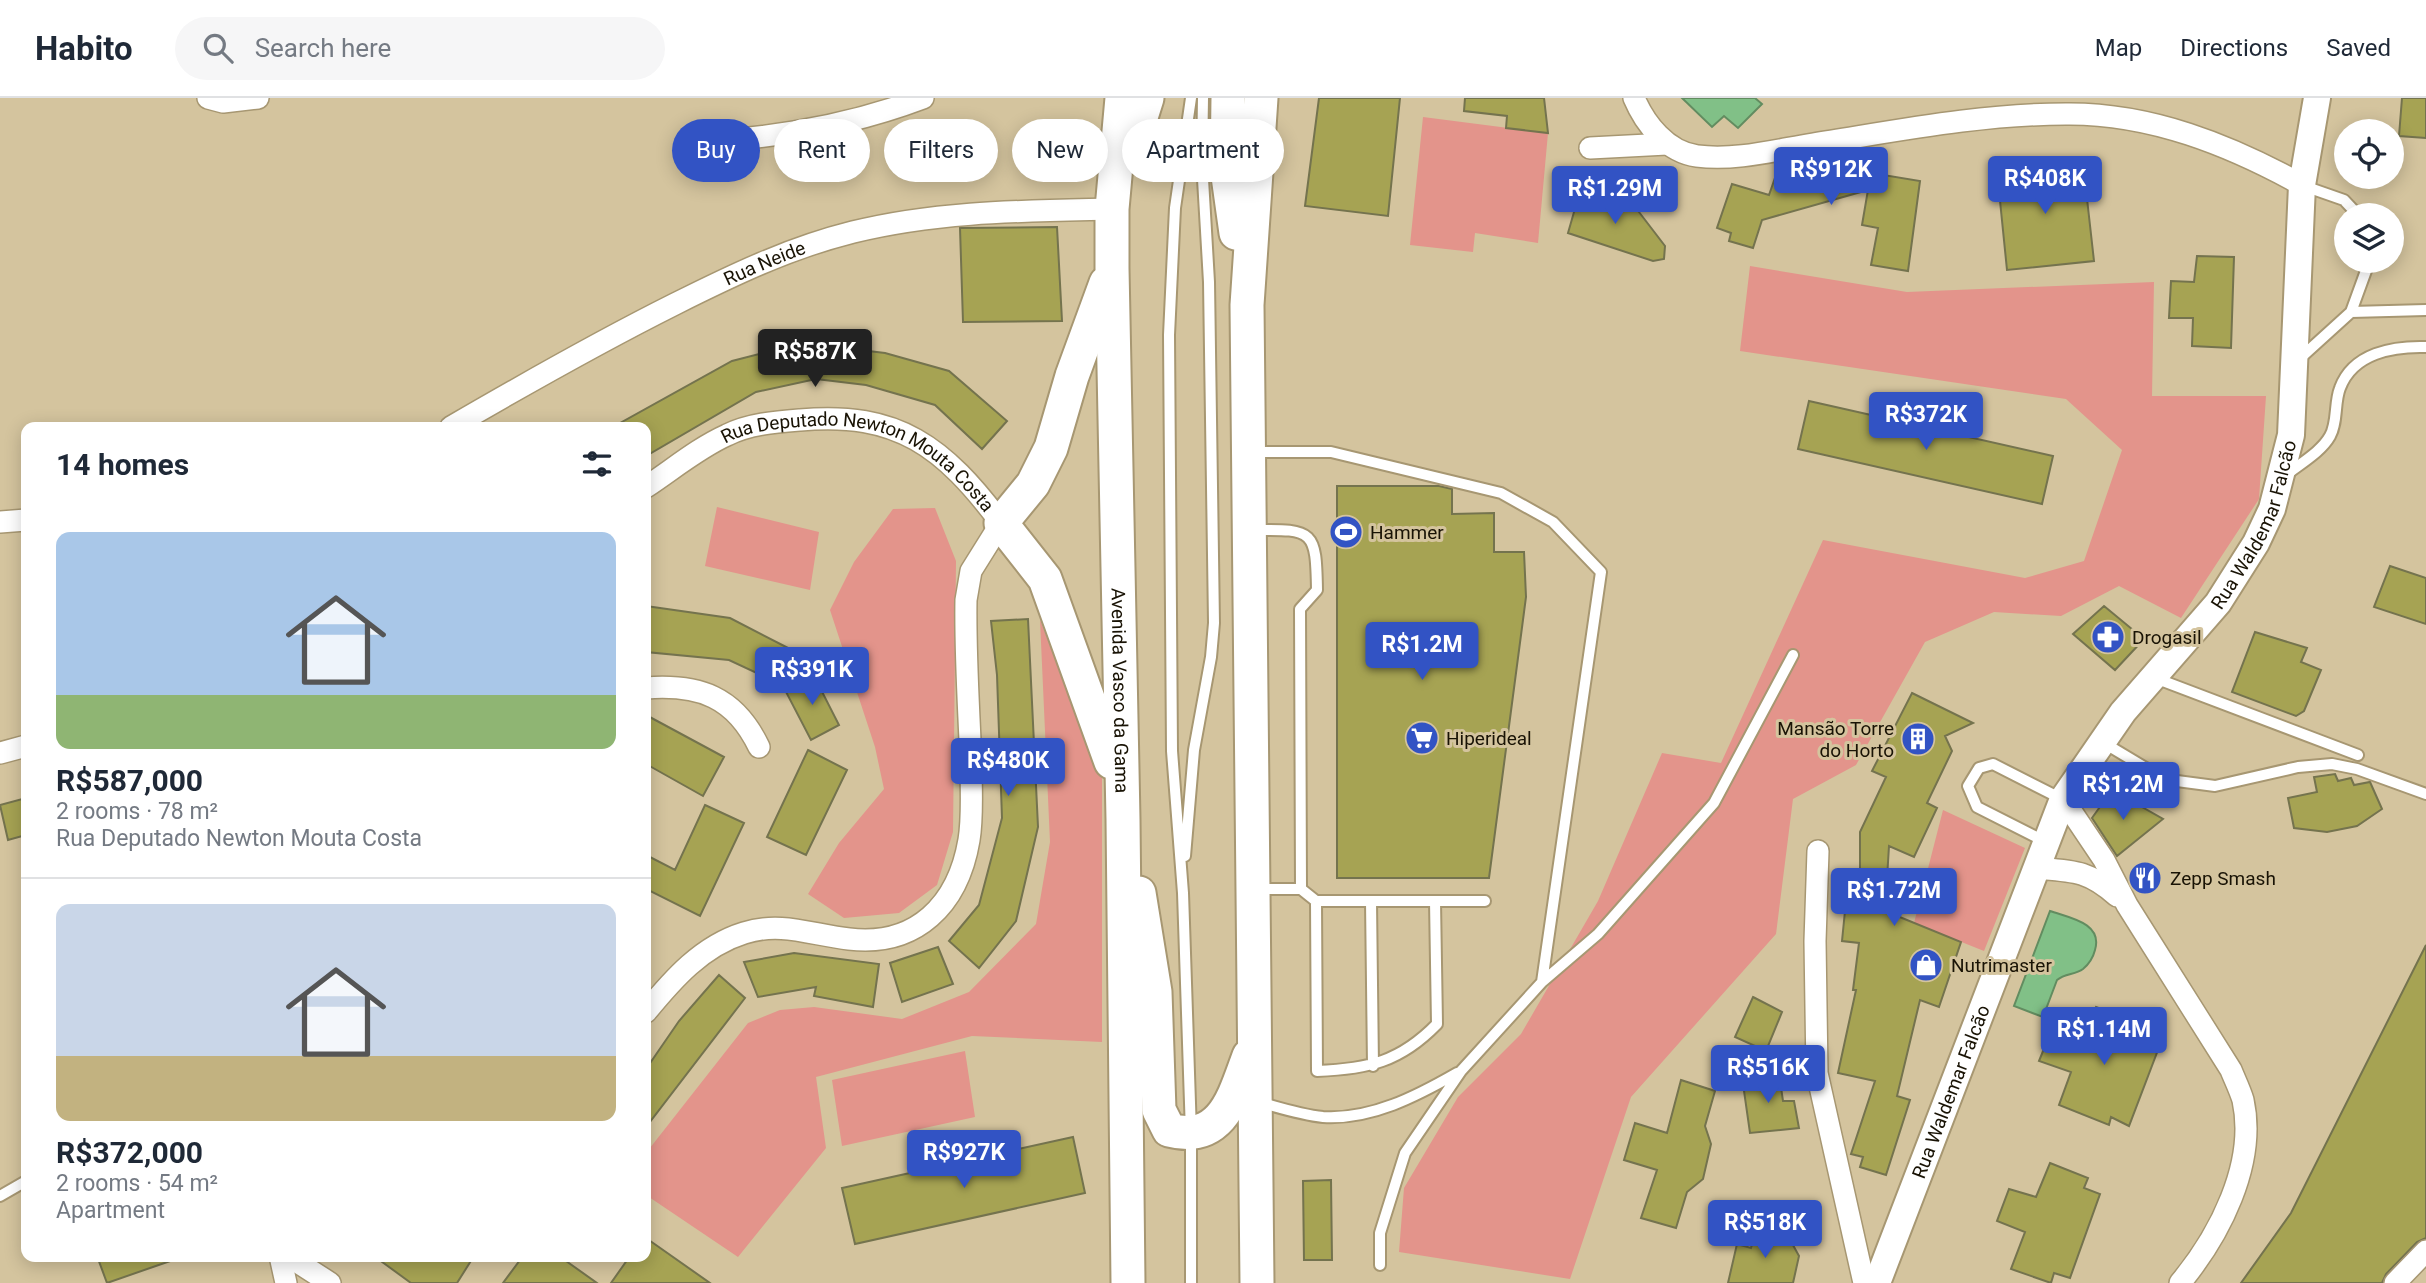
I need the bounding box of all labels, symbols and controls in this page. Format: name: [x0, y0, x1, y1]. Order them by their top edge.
search box: [175, 17, 665, 80]
text: Habito: [35, 29, 133, 68]
icon: search: [199, 29, 237, 67]
text: Search here: [255, 33, 391, 63]
text: Map: [2095, 34, 2142, 62]
text: Directions: [2180, 34, 2288, 62]
text: Saved: [2326, 34, 2391, 62]
chip: Buy: [672, 119, 760, 182]
chip: Rent: [774, 119, 870, 182]
chip: Filters: [884, 119, 998, 182]
chip: New: [1012, 119, 1108, 182]
chip: Apartment: [1122, 119, 1284, 182]
map controls: [2334, 119, 2404, 273]
button: locate: [2334, 119, 2404, 189]
pin: R$912K: [1774, 148, 1888, 207]
text: R$912K: [1790, 156, 1872, 183]
pin: R$408K: [1988, 156, 2102, 216]
text: R$408K: [2004, 165, 2086, 192]
pin: R$1.29M: [1550, 166, 1680, 226]
text: R$1.29M: [1568, 175, 1662, 202]
button: layers: [2334, 203, 2404, 273]
street label: Rua Neide: [720, 236, 808, 290]
pin: R$587K: [758, 330, 872, 389]
text: R$587K: [774, 338, 856, 365]
pin: R$372K: [1869, 392, 1983, 452]
text: R$372K: [1885, 401, 1967, 428]
street label: Rua Deputado Newton Mouta Costa: [717, 407, 999, 516]
street label: Rua Waldemar Falcão: [2206, 438, 2301, 613]
icon: filters: [578, 445, 616, 483]
text: 14 homes: [56, 447, 189, 482]
sports icon: Hammer: [1327, 513, 1365, 551]
place label: Hammer: [1370, 521, 1444, 544]
icon: home: [273, 577, 399, 703]
street label: Avenida Vasco da Gama: [1107, 588, 1134, 793]
pharmacy icon: Drogasil: [2089, 618, 2127, 656]
pin: R$1.2M: [1365, 622, 1479, 682]
place label: Drogasil: [2132, 626, 2202, 649]
text: R$1.2M: [1381, 631, 1463, 658]
pin: R$391K: [755, 648, 869, 707]
text: R$391K: [771, 656, 853, 683]
place label: Mansão Torre do Horto: [1777, 717, 1894, 762]
supermarket icon: Hiperideal: [1403, 719, 1441, 757]
building icon: Mansão Torre do Horto: [1899, 720, 1937, 758]
place label: Hiperideal: [1446, 727, 1532, 750]
pin: R$480K: [951, 738, 1065, 798]
text: R$480K: [967, 747, 1049, 774]
pin: R$1.2M: [2066, 762, 2180, 822]
text: R$587,000: [56, 763, 203, 798]
text: R$1.2M: [2082, 771, 2164, 798]
text: 2 rooms · 78 m²: [56, 798, 218, 825]
text: Rua Deputado Newton Mouta Costa: [56, 825, 422, 852]
restaurant icon: Zepp Smash: [2126, 859, 2164, 897]
place label: Zepp Smash: [2170, 867, 2276, 890]
pin: R$1.72M: [1829, 868, 1959, 928]
text: R$1.72M: [1847, 877, 1941, 904]
shop icon: Nutrimaster: [1907, 946, 1945, 984]
icon: home: [273, 949, 399, 1075]
place label: Nutrimaster: [1951, 954, 2052, 977]
street label: Rua Waldemar Falcão: [1907, 1002, 1994, 1182]
pin: R$1.14M: [2039, 1007, 2169, 1067]
text: R$1.14M: [2057, 1016, 2151, 1043]
pin: R$516K: [1711, 1046, 1825, 1105]
text: R$516K: [1727, 1054, 1809, 1081]
pin: R$927K: [907, 1130, 1021, 1190]
text: R$372,000: [56, 1135, 203, 1170]
text: R$927K: [923, 1139, 1005, 1166]
text: 2 rooms · 54 m²: [56, 1170, 218, 1197]
text: Apartment: [56, 1197, 165, 1224]
pin: R$518K: [1708, 1200, 1822, 1260]
text: R$518K: [1724, 1209, 1806, 1236]

